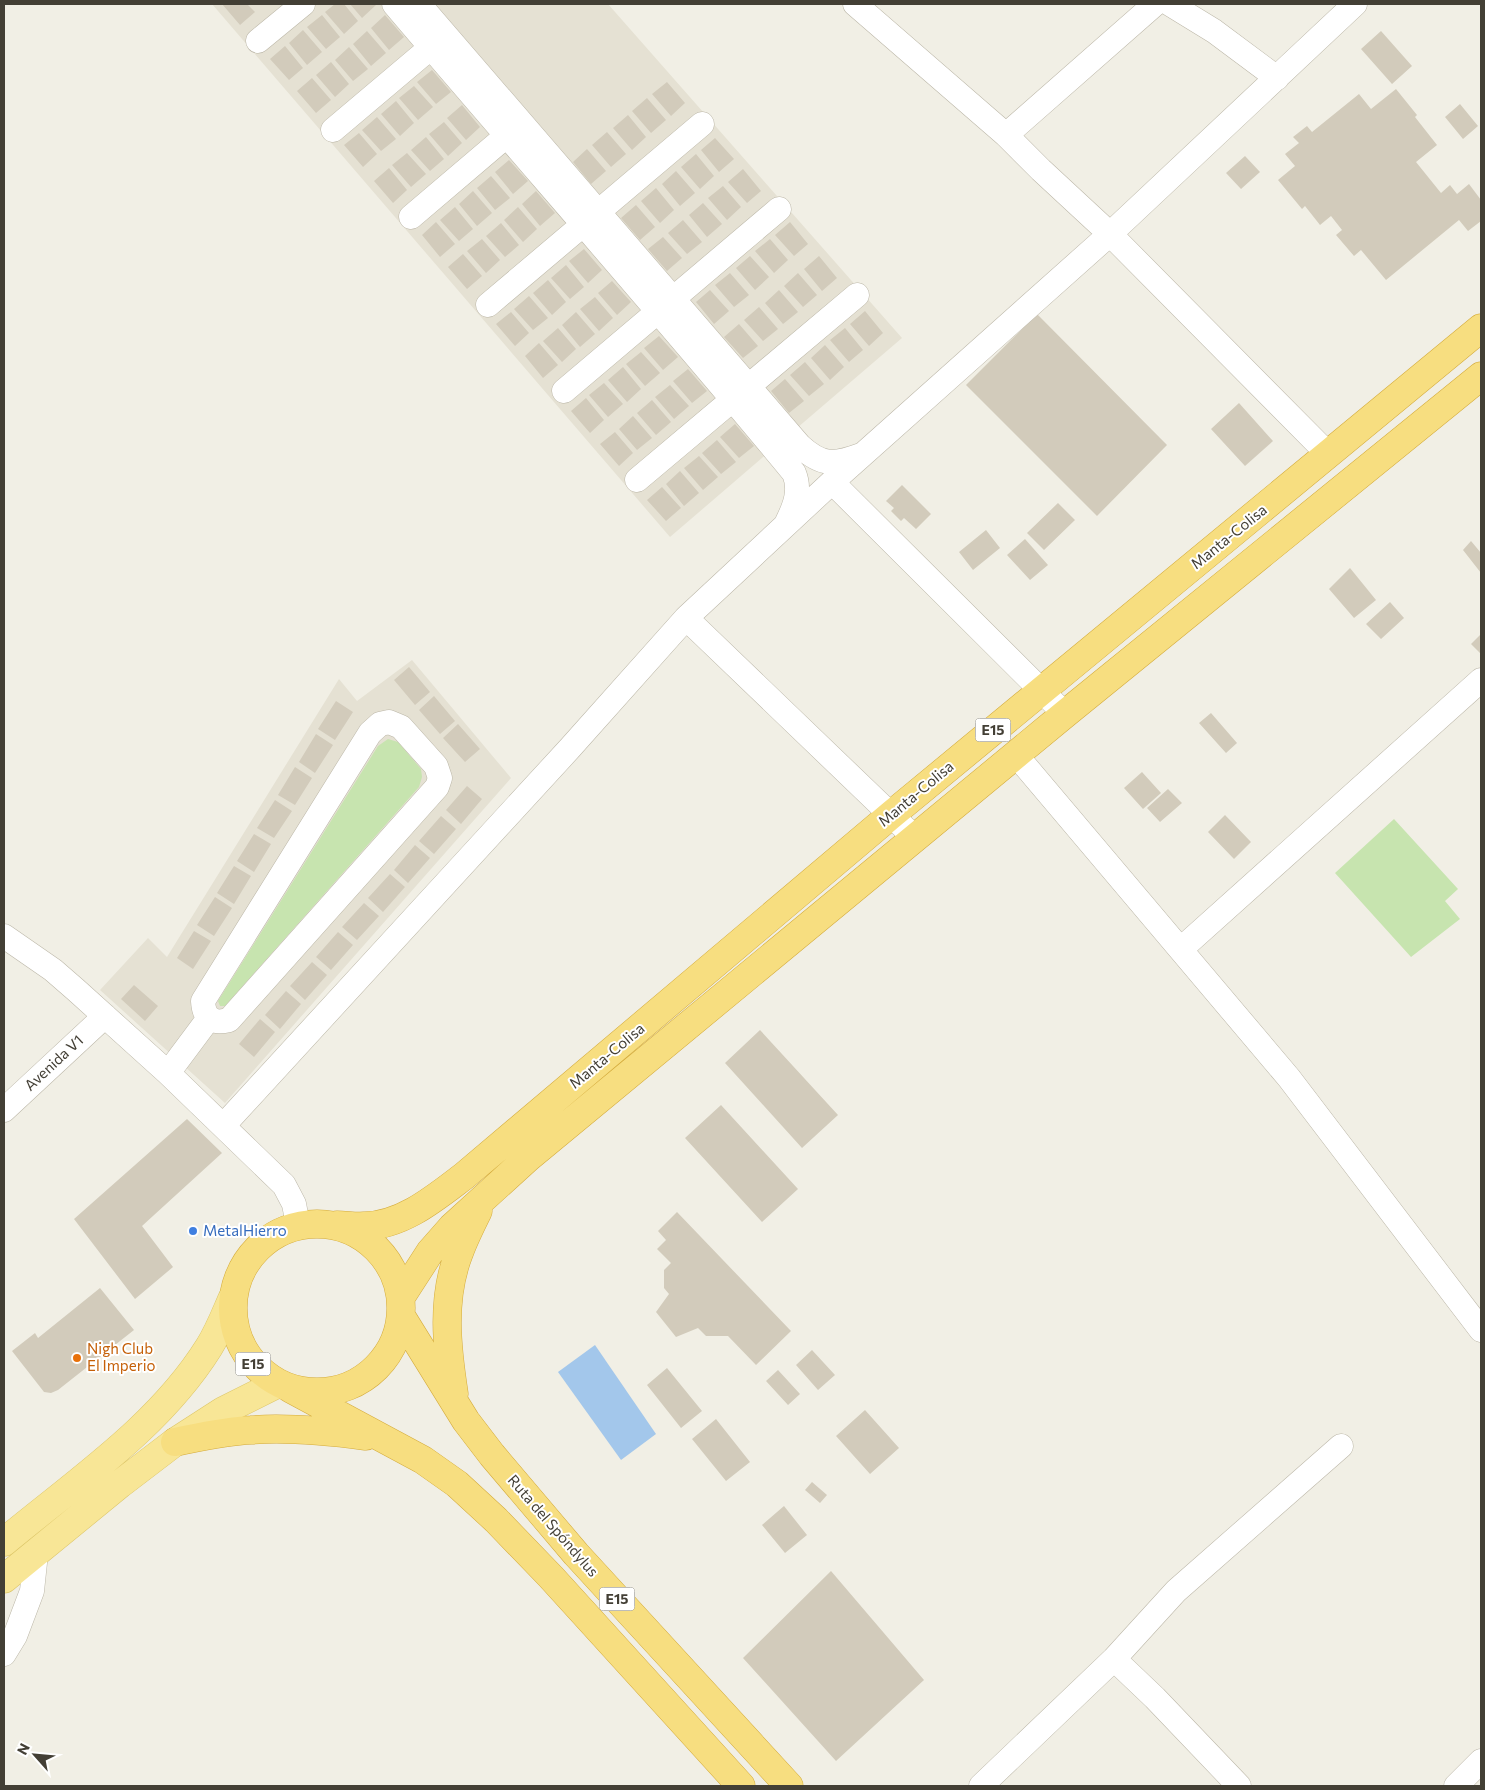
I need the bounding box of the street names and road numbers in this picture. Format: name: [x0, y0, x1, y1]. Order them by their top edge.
street label: Manta-Colisa: [1187, 500, 1270, 572]
road number: E15: [976, 718, 1010, 742]
street label: Manta-Colisa: [874, 757, 957, 830]
street label: Manta-Colisa: [565, 1019, 648, 1092]
street label: Avenida V1: [20, 1031, 86, 1094]
road number: E15: [236, 1352, 270, 1376]
street label: Ruta del Spóndylus: [505, 1471, 603, 1580]
road number: E15: [600, 1588, 634, 1610]

